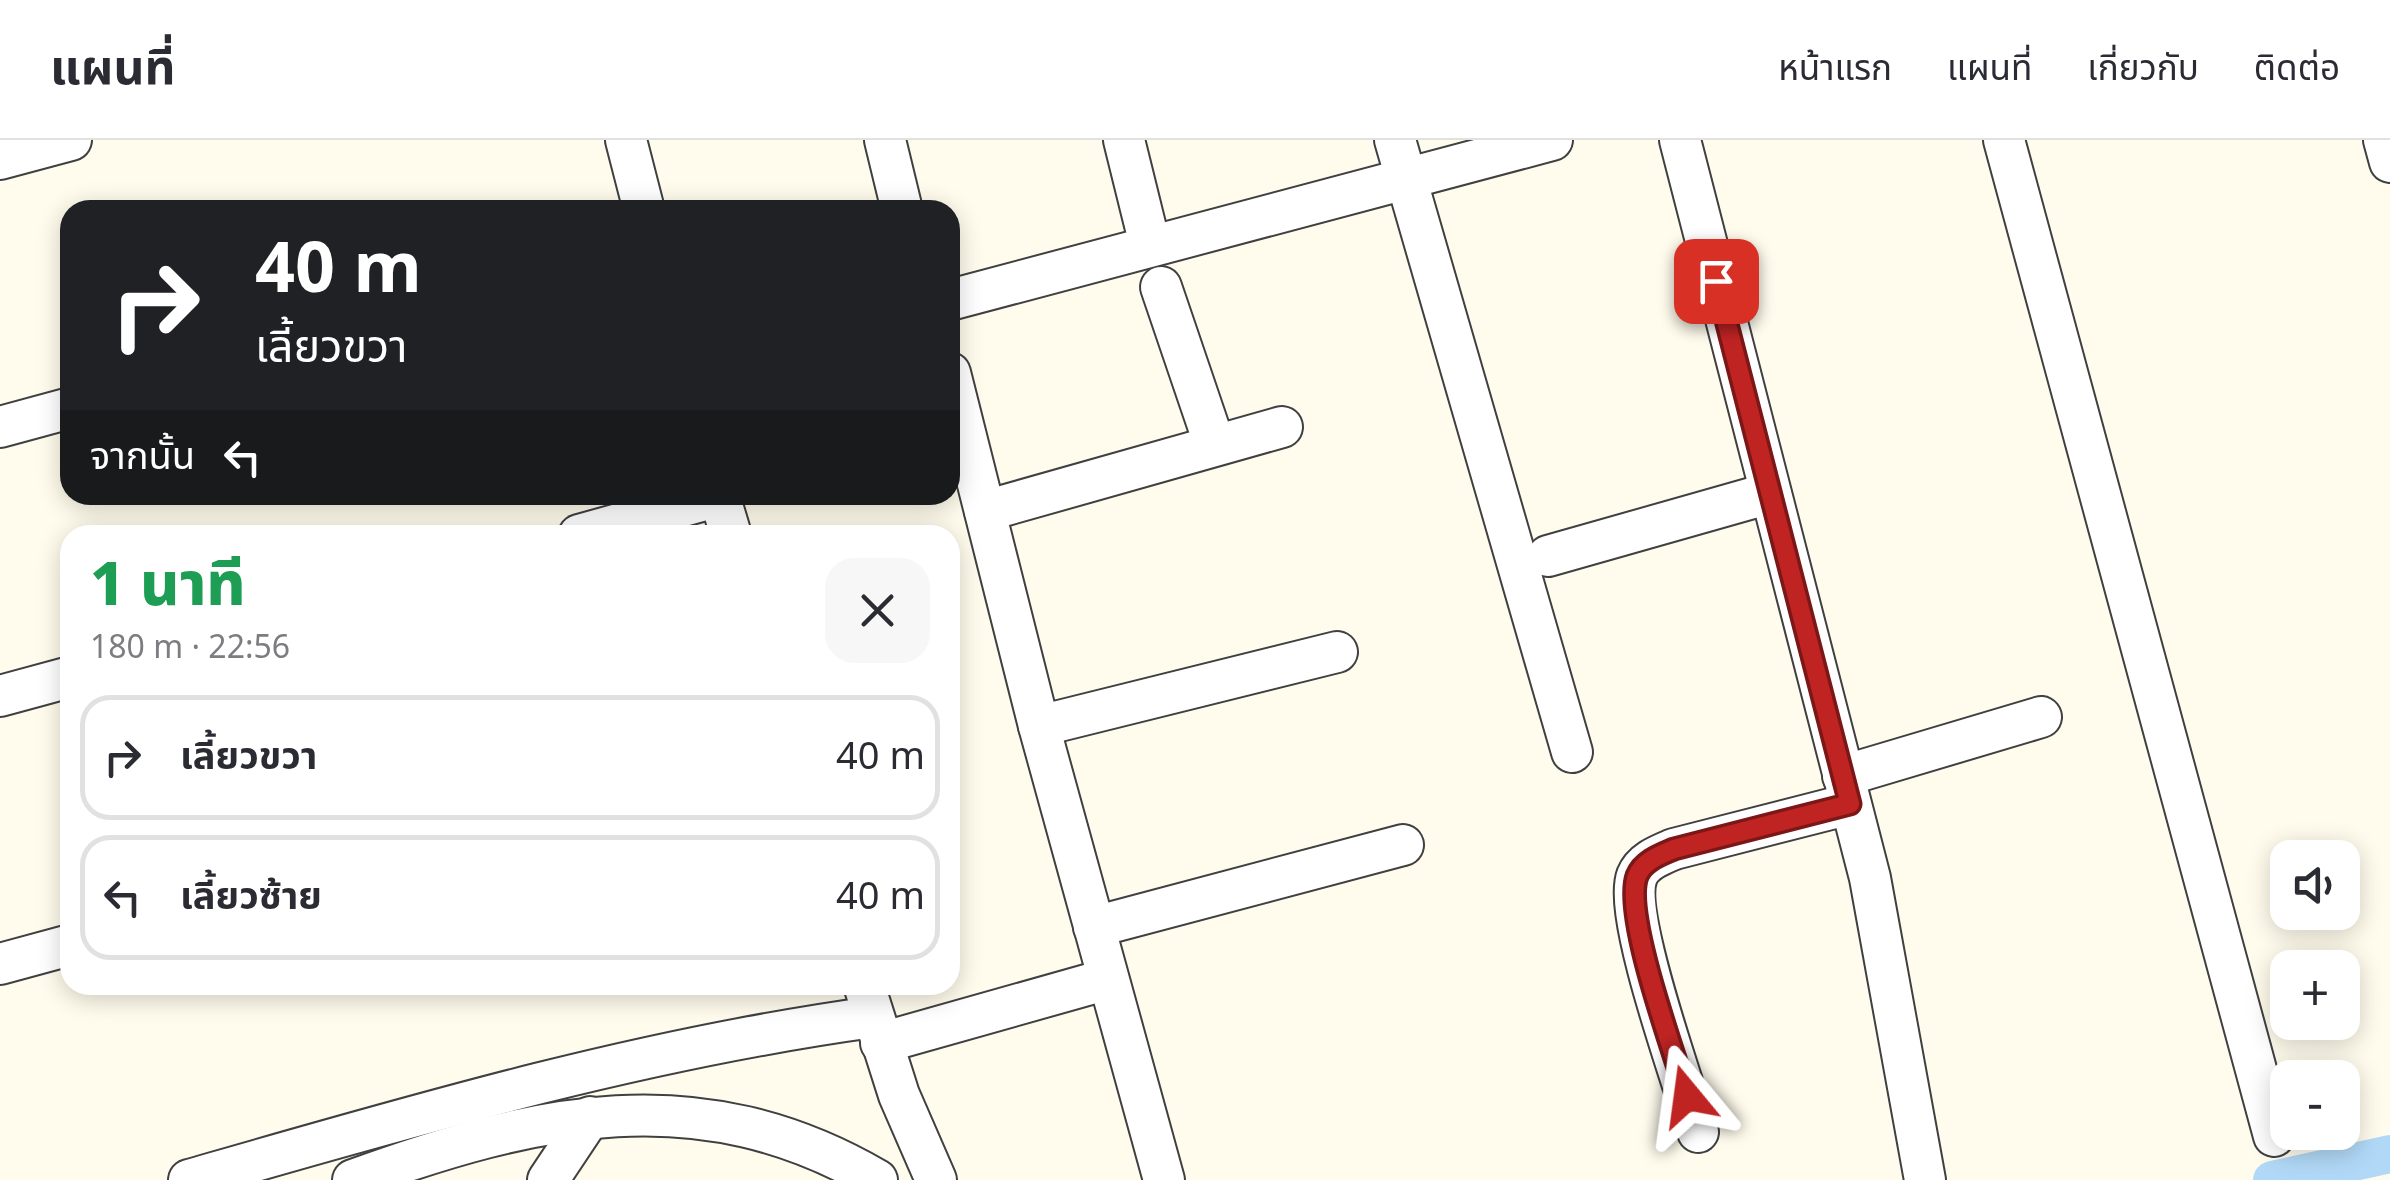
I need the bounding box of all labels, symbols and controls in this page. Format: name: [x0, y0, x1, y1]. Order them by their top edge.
text: แผนที่: [50, 33, 175, 106]
text: หน้าแรก: [1778, 43, 1892, 96]
text: แผนที่: [1947, 43, 2032, 96]
text: เกี่ยวกับ: [2087, 43, 2199, 96]
text: ติดต่อ: [2254, 43, 2340, 96]
text: 40 m: [255, 218, 422, 324]
pin: [1674, 239, 1759, 324]
icon: right: [90, 240, 220, 370]
icon: arrive: [1689, 254, 1744, 309]
text: เลี้ยวขวา: [255, 314, 407, 382]
text: จากนั้น: [90, 429, 195, 486]
icon: left: [215, 430, 270, 485]
text: 1 นาที: [90, 541, 246, 632]
button: close: [825, 558, 930, 663]
text: 180 m · 22:56: [90, 624, 290, 672]
text: เลี้ยวขวา: [180, 729, 317, 786]
text: 40 m: [836, 729, 925, 786]
icon: right: [95, 730, 150, 785]
map controls: [2270, 840, 2360, 1150]
button: sound: [2270, 840, 2360, 930]
text: เลี้ยวซ้าย: [180, 869, 322, 926]
text: 40 m: [836, 869, 925, 926]
icon: left: [95, 870, 150, 925]
button: +: [2270, 950, 2360, 1040]
position arrow: [1635, 1044, 1739, 1148]
button: −: [2270, 1060, 2360, 1150]

